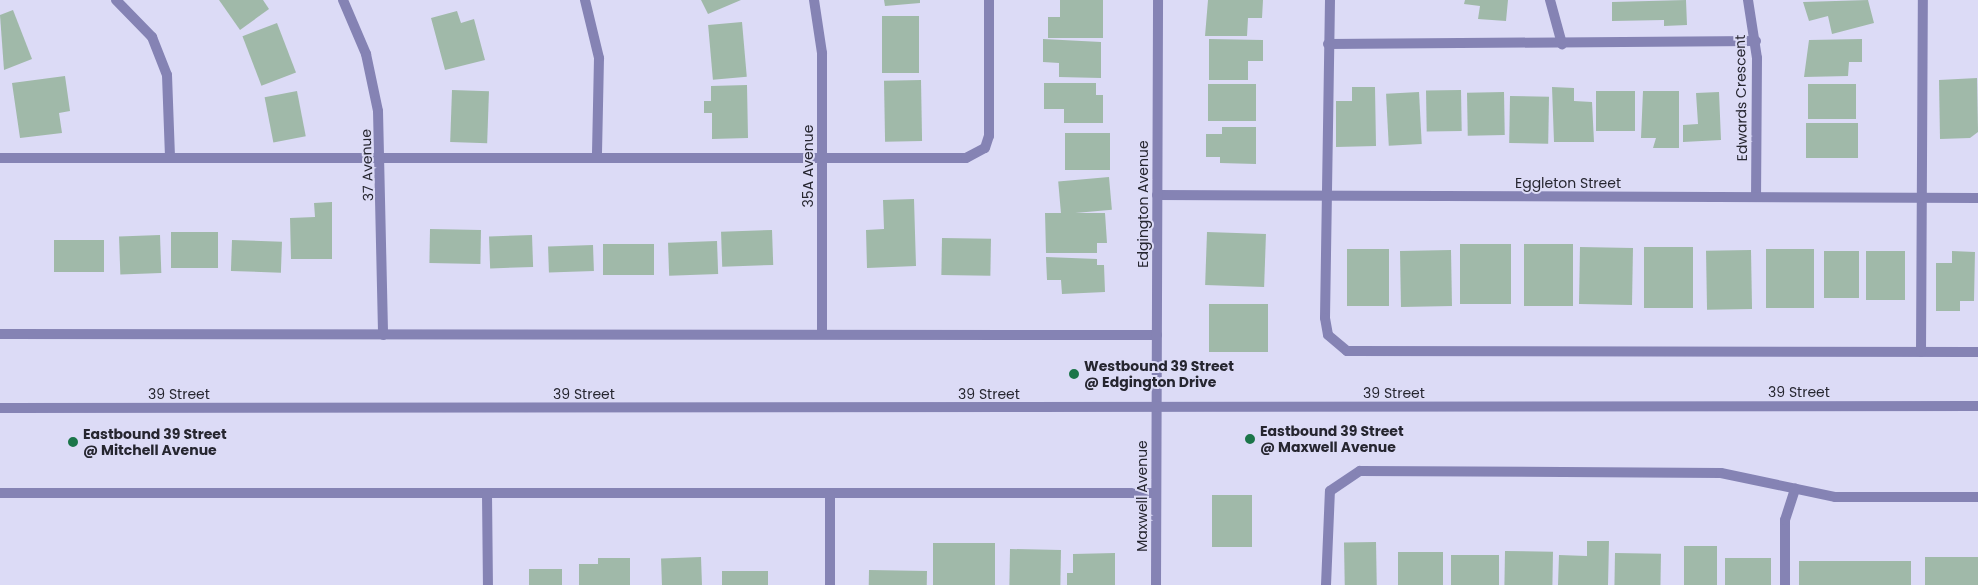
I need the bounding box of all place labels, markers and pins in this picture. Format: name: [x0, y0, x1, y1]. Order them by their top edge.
place label: Westbound 39 Street @ Edgington Drive: [1084, 358, 1234, 391]
marker: Westbound 39 Street @ Edgington Drive: [1068, 368, 1080, 380]
place label: Eastbound 39 Street @ Maxwell Avenue: [1260, 423, 1404, 456]
place label: Eastbound 39 Street @ Mitchell Avenue: [83, 426, 227, 458]
marker: Eastbound 39 Street @ Maxwell Avenue: [1244, 433, 1256, 445]
marker: Eastbound 39 Street @ Mitchell Avenue: [67, 436, 79, 448]

